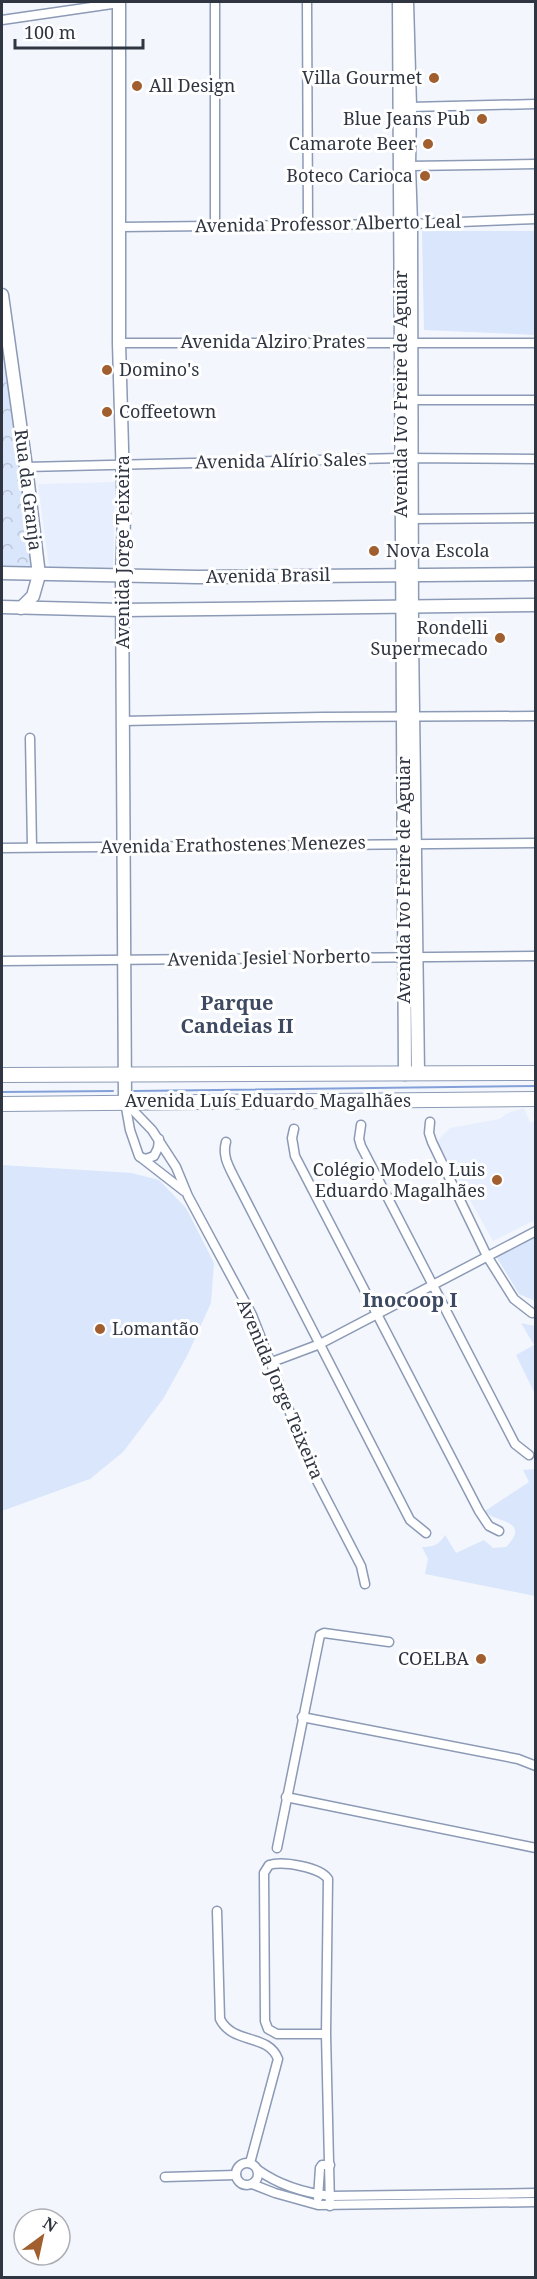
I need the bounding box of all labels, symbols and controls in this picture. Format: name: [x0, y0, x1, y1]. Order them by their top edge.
scale bar: [15, 12, 142, 50]
text: 100 m: [24, 20, 76, 44]
place label: Villa Gourmet: [302, 65, 422, 89]
marker: Villa Gourmet: [427, 71, 441, 85]
place label: All Design: [149, 73, 236, 97]
marker: All Design: [130, 79, 144, 93]
place label: Blue Jeans Pub: [343, 106, 470, 130]
marker: Blue Jeans Pub: [475, 112, 489, 126]
place label: Camarote Beer: [289, 131, 417, 155]
marker: Camarote Beer: [421, 137, 435, 151]
place label: Boteco Carioca: [286, 163, 413, 187]
marker: Boteco Carioca: [418, 169, 432, 183]
street label: Avenida Professor Alberto Leal: [195, 209, 462, 237]
street label: Avenida Ivo Freire de Aguiar: [388, 270, 412, 518]
street label: Avenida Alziro Prates: [181, 329, 365, 353]
place label: Domino's: [119, 357, 199, 381]
marker: Domino's: [100, 363, 114, 377]
place label: Coffeetown: [119, 399, 217, 423]
marker: Coffeetown: [100, 405, 114, 419]
street label: Rua da Granja: [10, 428, 48, 552]
street label: Avenida Alírio Sales: [195, 447, 367, 473]
street label: Avenida Jorge Teixeira: [110, 455, 134, 649]
place label: Nova Escola: [386, 538, 490, 562]
marker: Nova Escola: [367, 544, 381, 558]
street label: Avenida Brasil: [206, 562, 331, 588]
place label: Rondelli Supermecado: [371, 615, 488, 660]
marker: Rondelli Supermecado: [493, 631, 507, 645]
street label: Avenida Ivo Freire de Aguiar: [391, 756, 415, 1004]
street label: Avenida Erathostenes Menezes: [100, 830, 366, 858]
street label: Avenida Jesiel Norberto: [167, 943, 371, 971]
district label: Parque Candeias II: [180, 989, 294, 1039]
street label: Avenida Luís Eduardo Magalhães: [125, 1088, 411, 1112]
place label: Colégio Modelo Luis Eduardo Magalhães: [313, 1157, 485, 1202]
marker: Colégio Modelo Luis Eduardo Magalhães: [490, 1173, 504, 1187]
district label: Inocoop I: [363, 1286, 457, 1313]
street label: Avenida Jorge Teixeira: [232, 1295, 330, 1482]
place label: Lomantão: [112, 1316, 199, 1340]
marker: Lomantão: [93, 1322, 107, 1336]
place label: COELBA: [398, 1646, 469, 1670]
marker: COELBA: [474, 1652, 488, 1666]
north arrow: [12, 2207, 72, 2267]
text: N: [39, 2212, 62, 2237]

